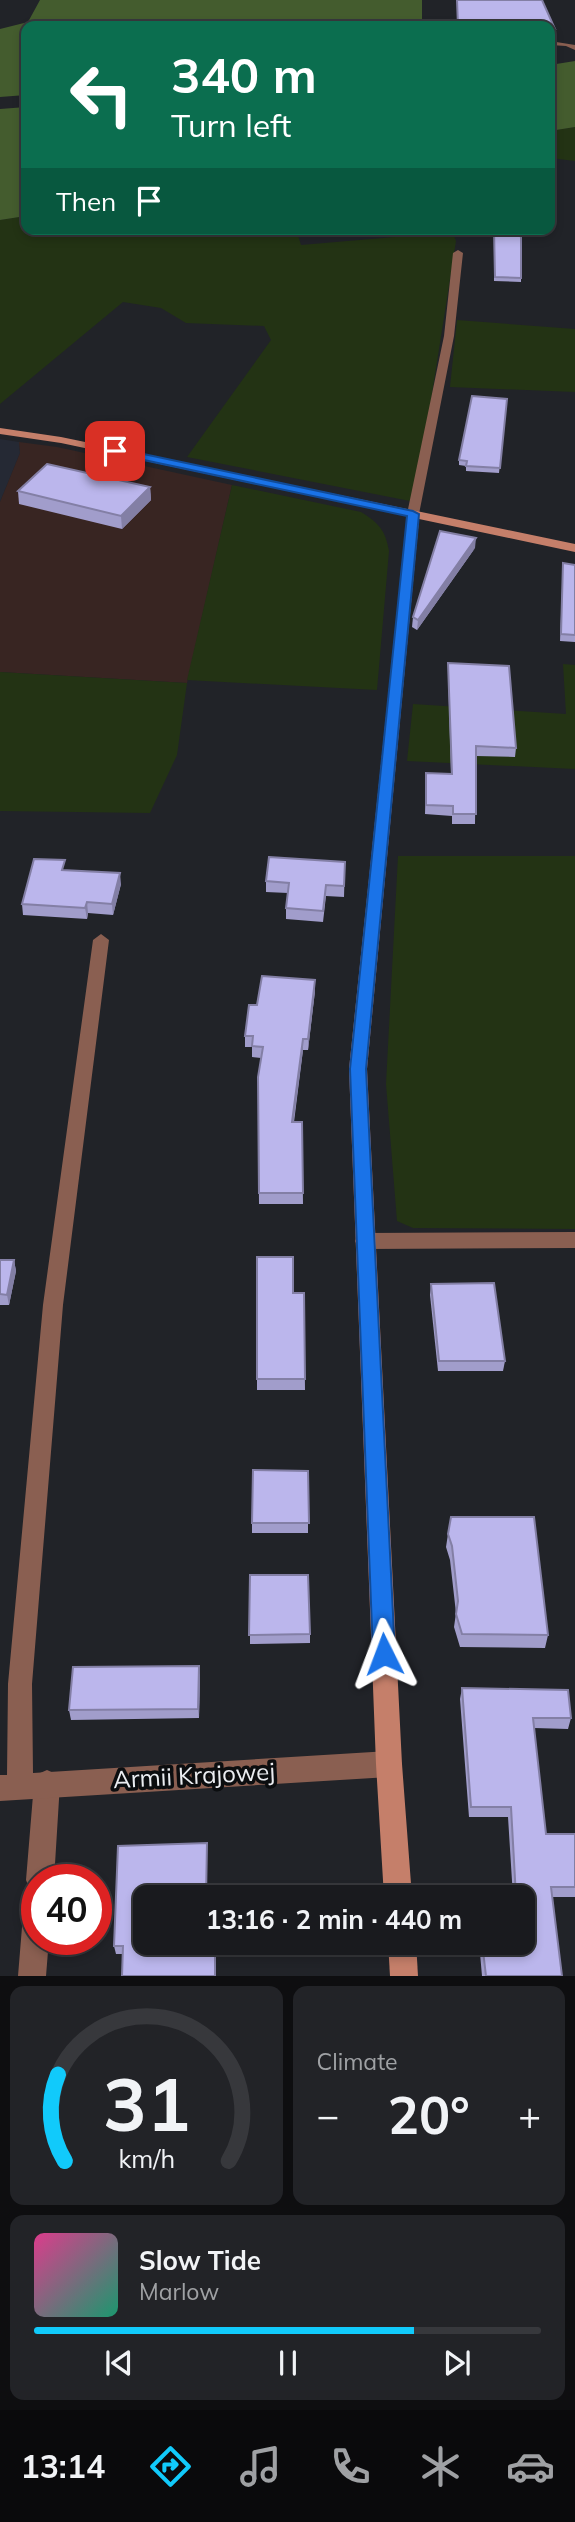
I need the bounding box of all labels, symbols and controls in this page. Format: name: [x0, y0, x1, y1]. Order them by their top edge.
text: 340 m: [171, 44, 317, 105]
icon: left: [56, 49, 147, 140]
text: Turn left: [171, 105, 291, 145]
icon: arrive: [130, 182, 168, 220]
text: Then: [56, 185, 116, 218]
pin: [85, 421, 145, 481]
icon: arrive: [96, 432, 134, 470]
position arrow: [347, 1617, 421, 1691]
street label: Armii Krajowej: [112, 1756, 276, 1794]
speed limit sign: 40: [21, 1864, 112, 1955]
text: 13:16 · 2 min · 440 m: [206, 1903, 462, 1936]
text: Climate: [317, 2047, 398, 2076]
text: 31: [103, 2059, 190, 2150]
text: 20°: [388, 2082, 470, 2147]
text: −: [317, 2091, 339, 2139]
text: +: [518, 2091, 541, 2139]
text: km/h: [118, 2143, 175, 2174]
text: Slow Tide: [139, 2244, 261, 2277]
text: Marlow: [139, 2277, 219, 2306]
icon: previous: [100, 2344, 138, 2382]
icon: pause: [269, 2344, 307, 2382]
icon: next: [438, 2344, 476, 2382]
icon: directions: [146, 2442, 195, 2491]
icon: music: [236, 2442, 285, 2491]
icon: phone: [326, 2442, 375, 2491]
icon: climate: [416, 2442, 465, 2491]
icon: car: [506, 2442, 555, 2491]
text: 13:14: [20, 2446, 105, 2486]

